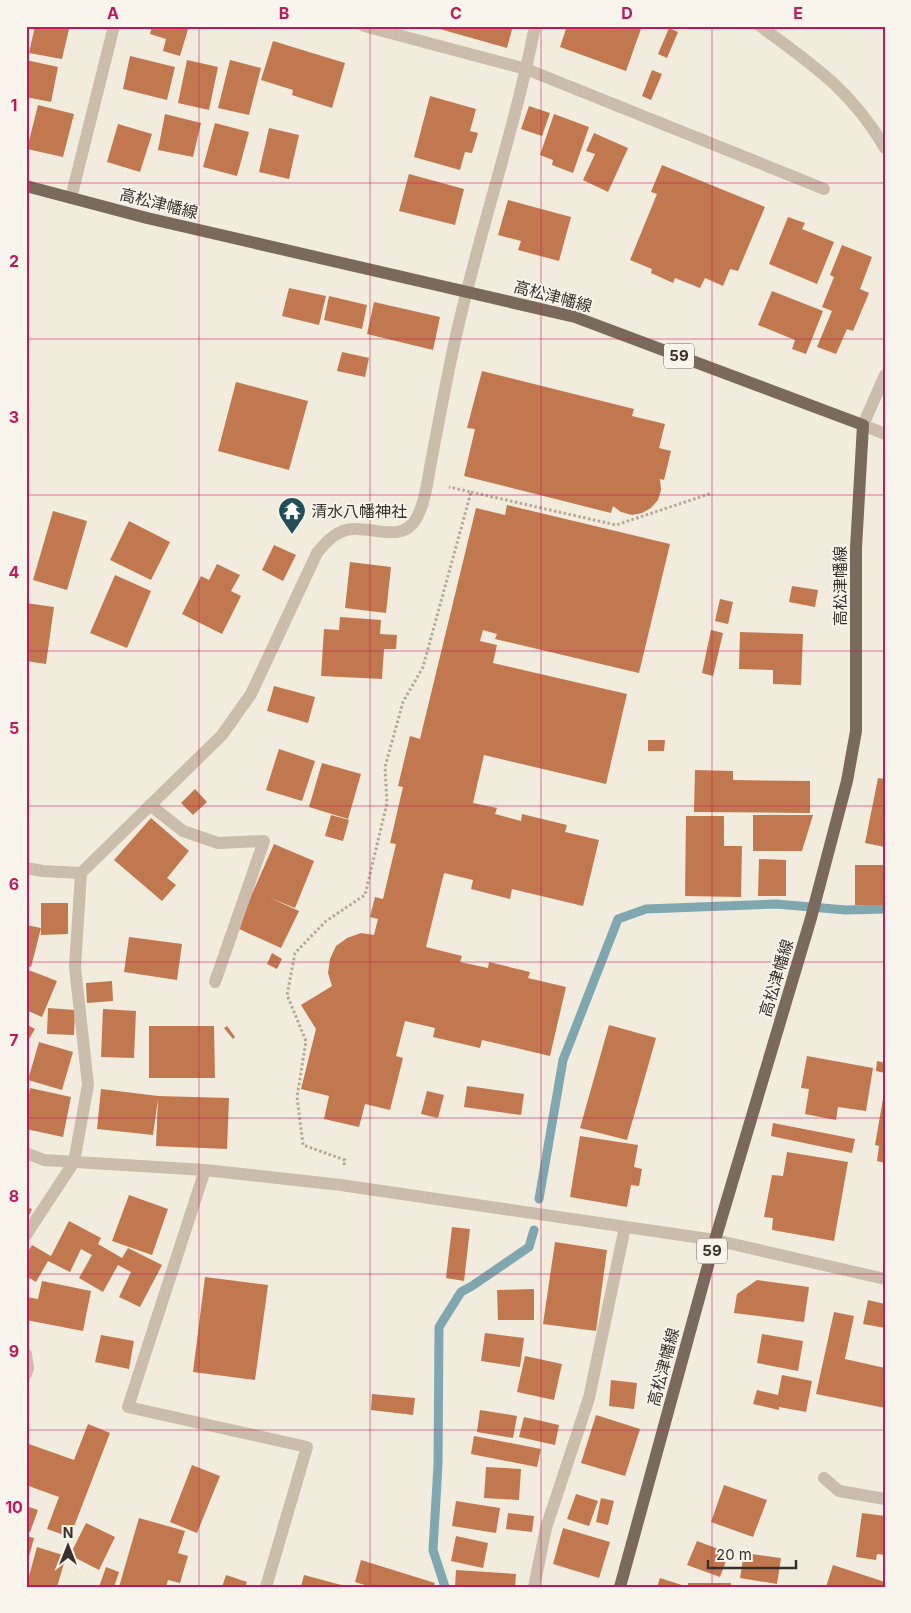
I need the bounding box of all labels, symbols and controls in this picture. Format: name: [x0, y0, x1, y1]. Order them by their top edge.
text: A: [107, 3, 119, 23]
text: B: [279, 3, 289, 23]
text: C: [450, 3, 462, 23]
text: D: [621, 3, 633, 23]
text: E: [793, 3, 803, 23]
text: 1: [11, 95, 17, 115]
street label: 高松津幡線: [118, 184, 200, 222]
text: 2: [9, 251, 19, 271]
street label: 高松津幡線: [512, 276, 594, 316]
road number: 59: [664, 344, 694, 368]
text: 3: [9, 407, 19, 427]
temple icon: 清水八幡神社: [277, 496, 307, 535]
place label: 清水八幡神社: [311, 501, 407, 521]
street label: 高松津幡線: [830, 546, 850, 626]
text: 4: [9, 562, 20, 582]
text: 5: [9, 718, 19, 738]
text: 6: [9, 874, 19, 894]
street label: 高松津幡線: [755, 937, 797, 1019]
text: 7: [9, 1030, 19, 1050]
text: 8: [9, 1186, 19, 1206]
road number: 59: [697, 1238, 727, 1264]
street label: 高松津幡線: [643, 1326, 683, 1408]
text: 9: [9, 1341, 19, 1361]
text: 10: [5, 1497, 23, 1517]
north arrow: [42, 1520, 92, 1570]
text: N: [63, 1524, 73, 1541]
scale bar: [708, 1538, 796, 1570]
text: 20 m: [716, 1545, 752, 1564]

